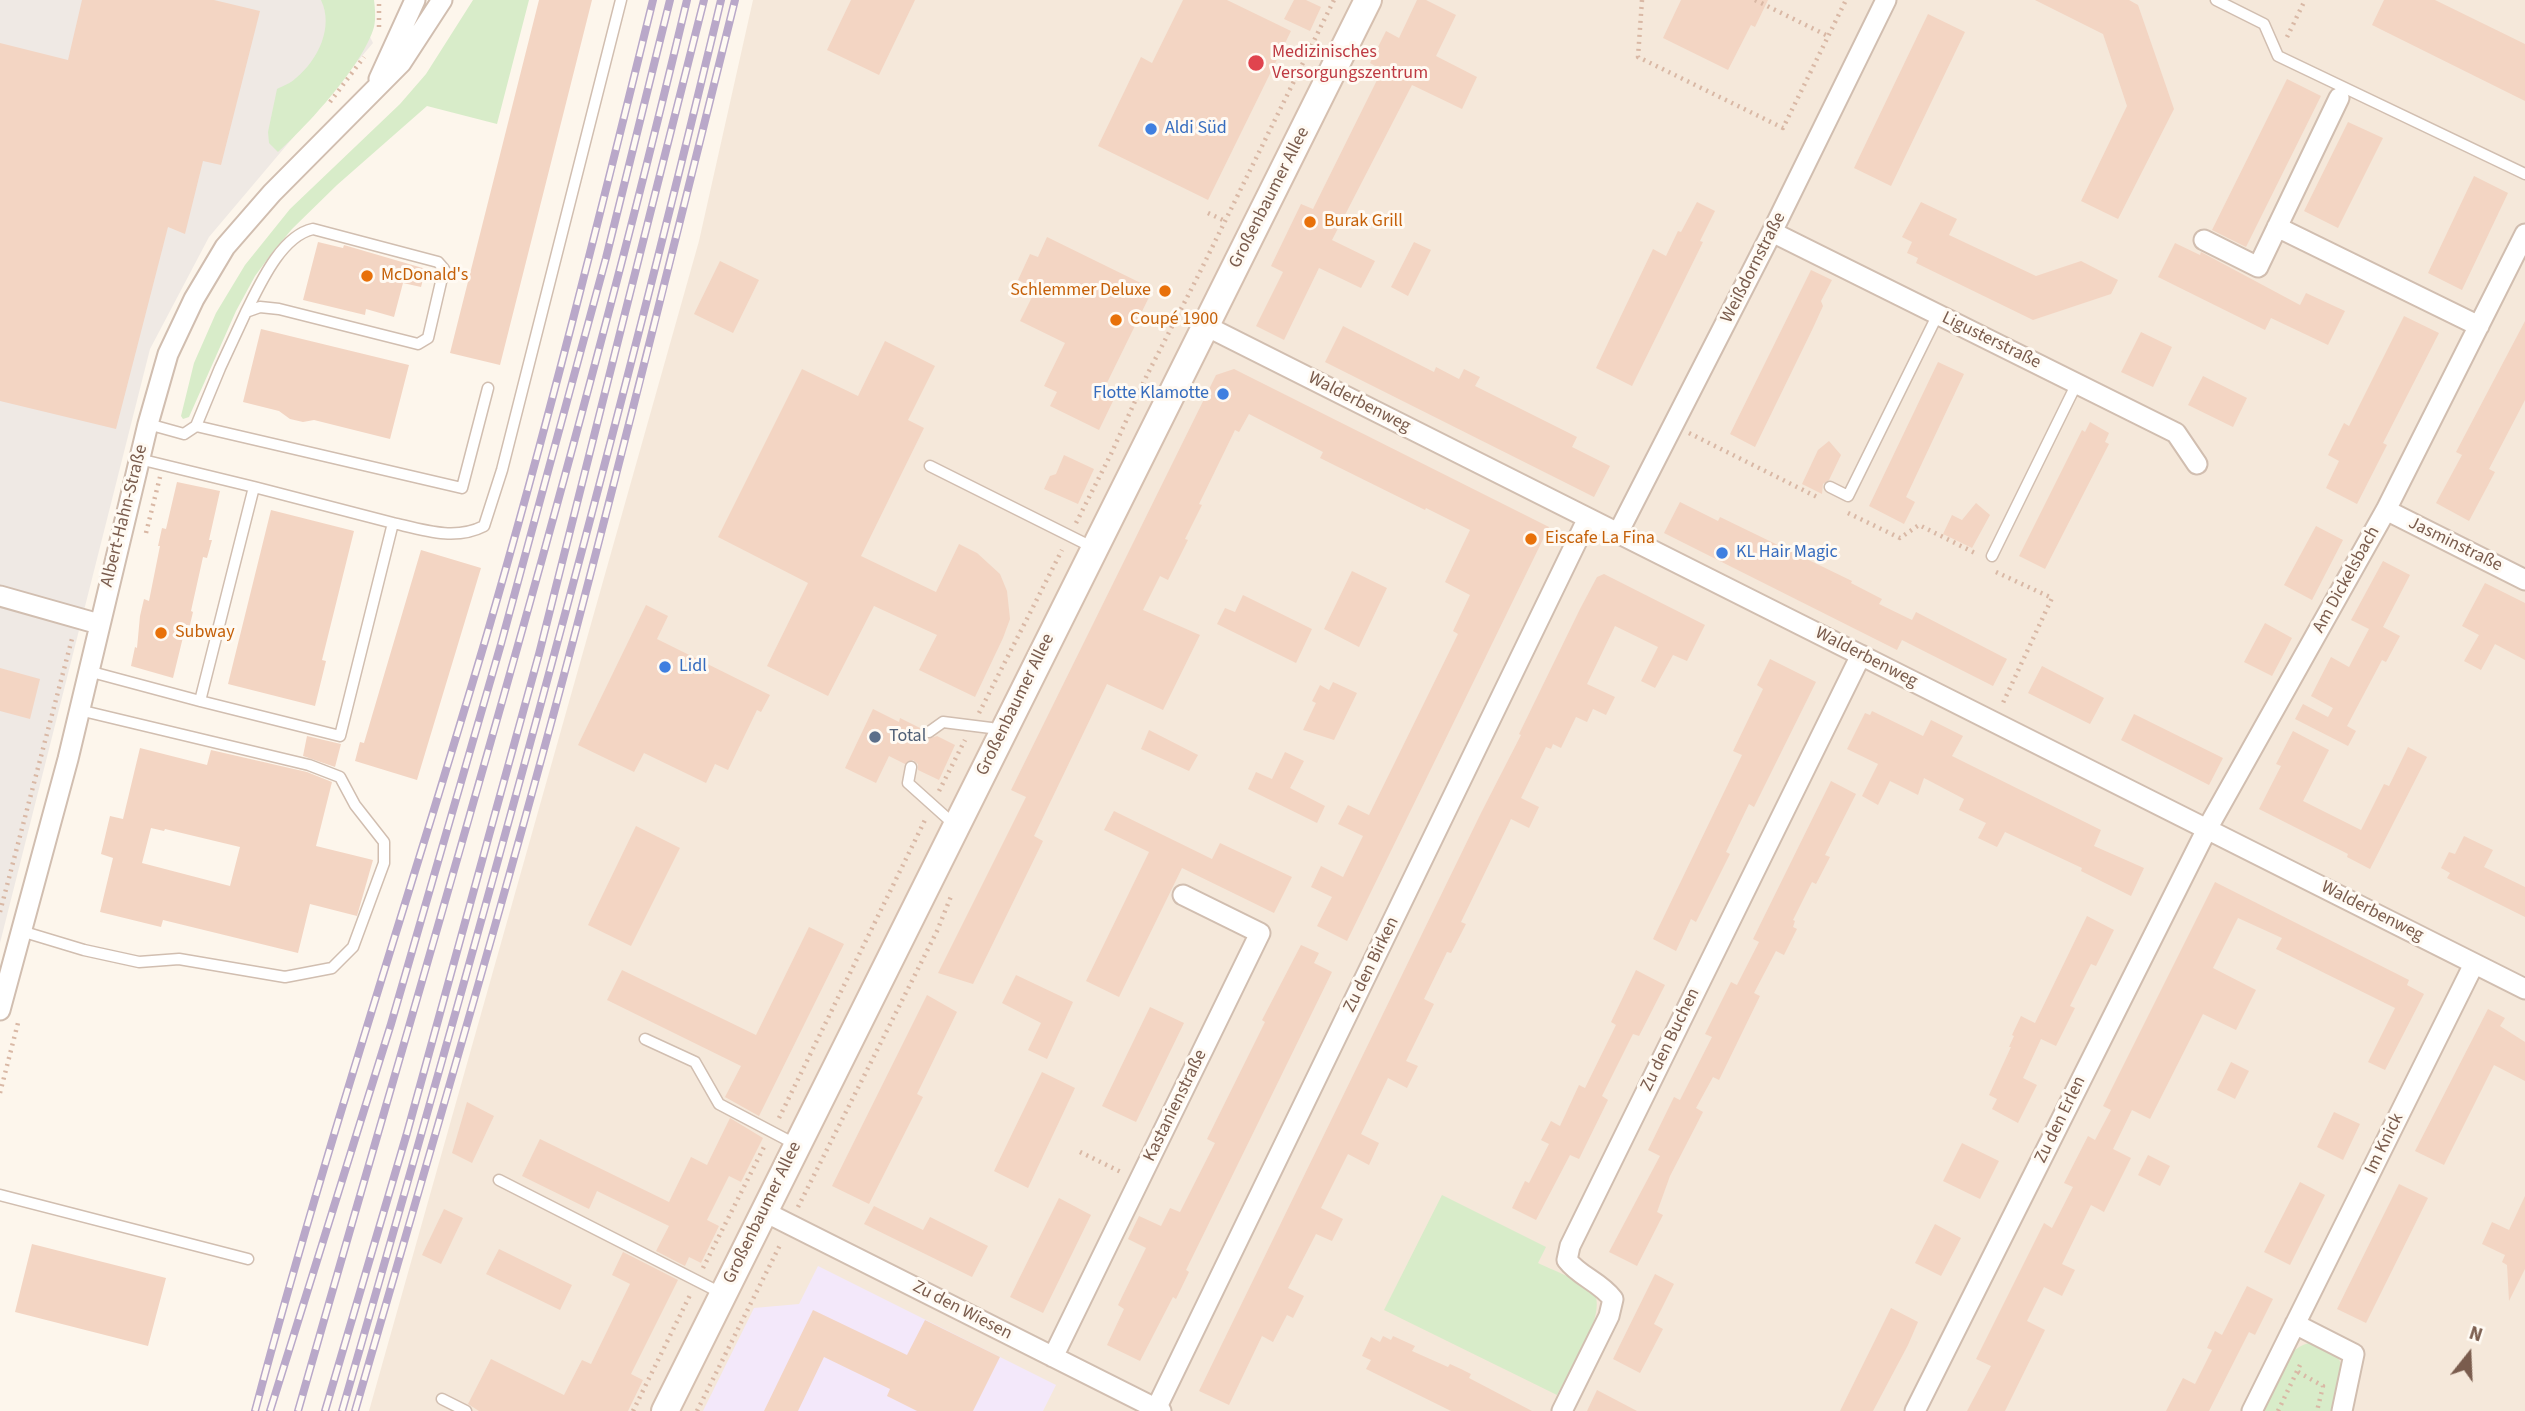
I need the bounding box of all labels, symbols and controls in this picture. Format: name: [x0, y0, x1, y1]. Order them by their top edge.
place label: Medizinisches Versorgungszentrum: [1272, 42, 1428, 84]
marker: Medizinisches Versorgungszentrum: [1246, 53, 1266, 73]
place label: Aldi Süd: [1165, 118, 1227, 140]
marker: Aldi Süd: [1143, 121, 1159, 137]
street label: Großenbaumer Allee: [1225, 124, 1315, 272]
street label: Weißdornstraße: [1717, 209, 1791, 327]
place label: Burak Grill: [1324, 211, 1403, 233]
marker: Burak Grill: [1302, 214, 1318, 230]
place label: McDonald's: [381, 265, 468, 287]
marker: McDonald's: [359, 268, 375, 284]
place label: Schlemmer Deluxe: [1010, 280, 1151, 302]
marker: Schlemmer Deluxe: [1157, 283, 1173, 299]
street label: Ligusterstraße: [1938, 308, 2044, 374]
place label: Coupé 1900: [1130, 309, 1218, 331]
marker: Coupé 1900: [1108, 312, 1124, 328]
street label: Walderbenweg: [1304, 368, 1414, 438]
place label: Flotte Klamotte: [1093, 383, 1209, 405]
marker: Flotte Klamotte: [1215, 386, 1231, 402]
street label: Albert-Hahn-Straße: [97, 443, 153, 589]
street label: Jasminstraße: [2404, 513, 2506, 577]
street label: Am Dickelsbach: [2309, 523, 2385, 637]
place label: Eiscafe La Fina: [1545, 528, 1655, 550]
marker: Eiscafe La Fina: [1523, 531, 1539, 547]
place label: KL Hair Magic: [1736, 542, 1838, 564]
marker: KL Hair Magic: [1714, 545, 1730, 561]
place label: Subway: [175, 622, 235, 644]
street label: Walderbenweg: [1811, 623, 1921, 693]
marker: Subway: [153, 625, 169, 641]
street label: Großenbaumer Allee: [972, 631, 1060, 779]
place label: Lidl: [679, 656, 707, 678]
marker: Lidl: [657, 659, 673, 675]
place label: Total: [889, 726, 926, 748]
marker: Total: [867, 729, 883, 745]
street label: Walderbenweg: [2317, 877, 2427, 947]
street label: Zu den Birken: [1340, 914, 1404, 1016]
street label: Zu den Buchen: [1637, 985, 1705, 1095]
street label: Kastanienstraße: [1140, 1046, 1212, 1166]
street label: Zu den Erlen: [2031, 1073, 2091, 1167]
street label: Im Knick: [2361, 1110, 2409, 1178]
street label: Großenbaumer Allee: [719, 1139, 807, 1287]
street label: Zu den Wiesen: [909, 1277, 1015, 1345]
north arrow: [2434, 1320, 2504, 1390]
text: N: [2465, 1320, 2486, 1349]

